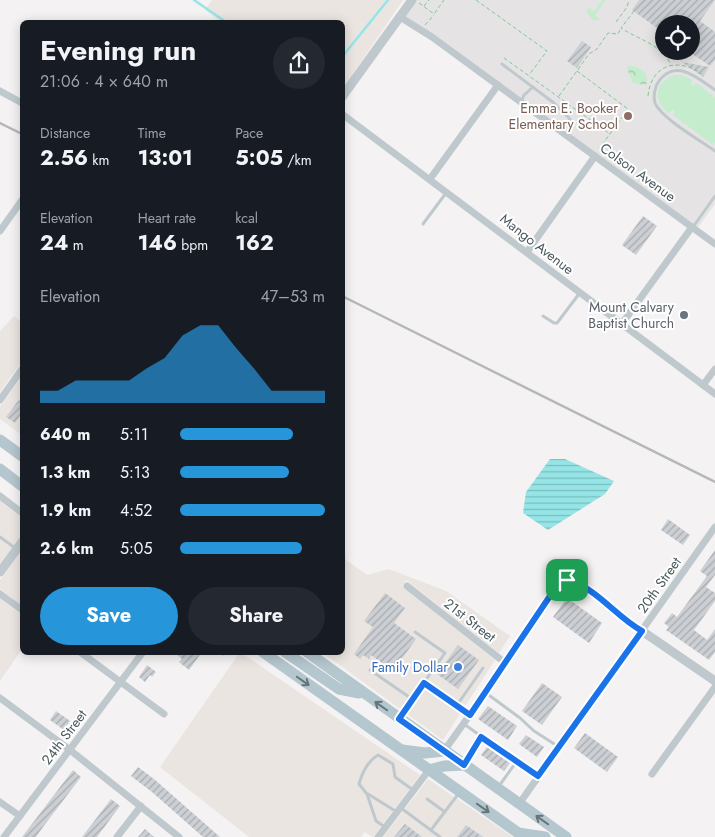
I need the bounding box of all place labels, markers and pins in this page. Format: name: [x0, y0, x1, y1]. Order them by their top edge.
place label: Emma E. Booker Elementary School: [508, 98, 618, 134]
marker: Emma E. Booker Elementary School: [622, 110, 634, 122]
place label: Mount Calvary Baptist Church: [588, 297, 675, 333]
marker: Mount Calvary Baptist Church: [678, 309, 690, 321]
pin: [546, 559, 588, 601]
place label: Family Dollar: [371, 657, 448, 677]
marker: Family Dollar: [452, 661, 464, 673]

